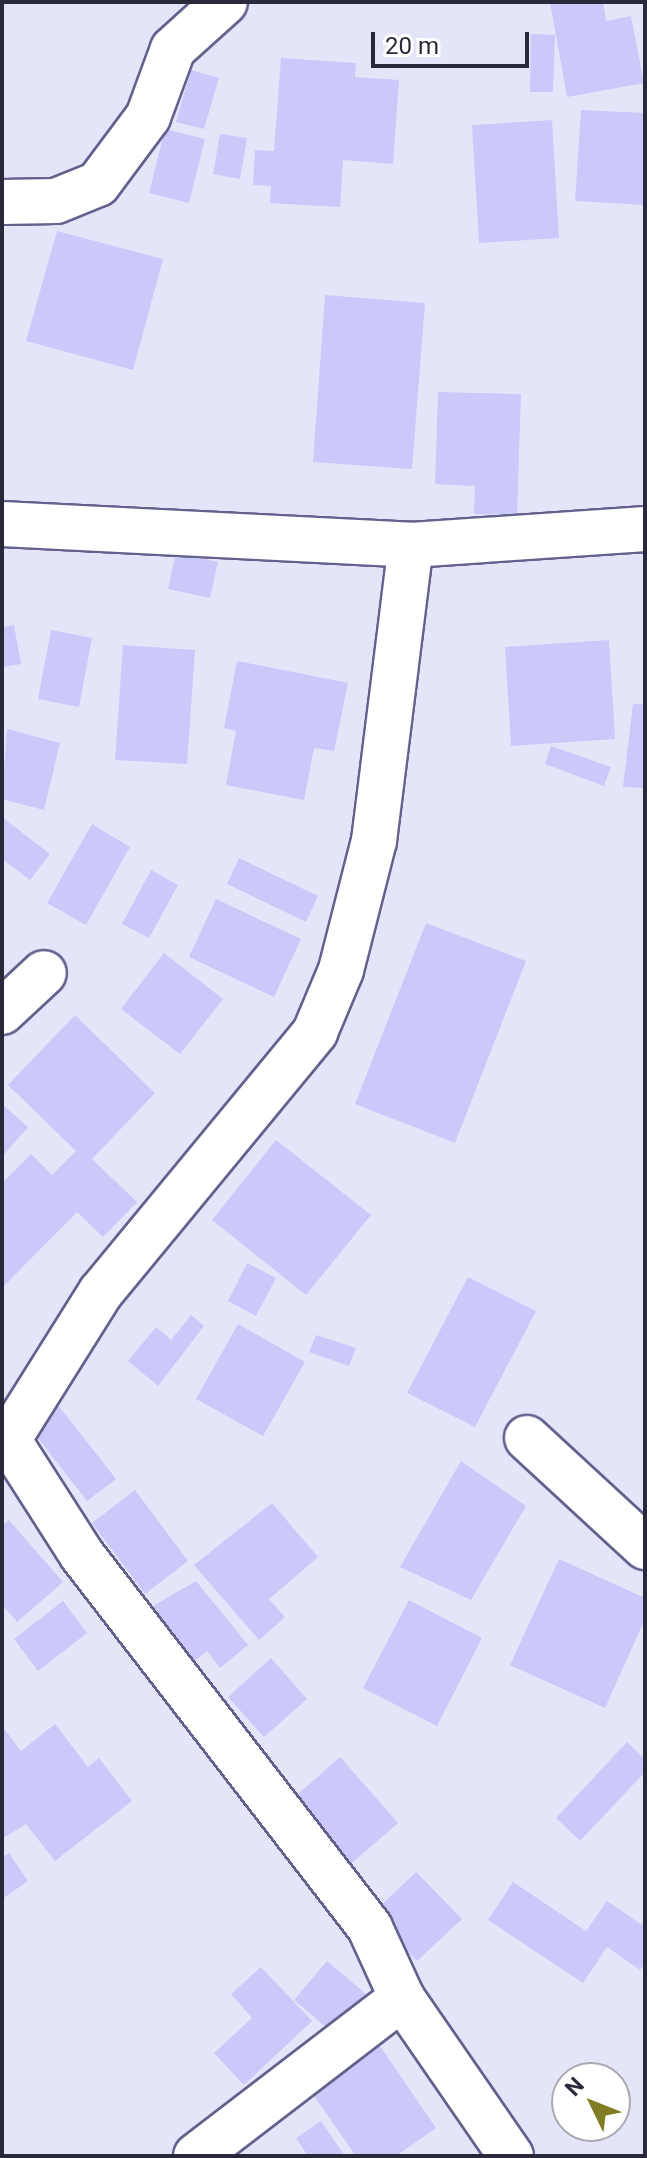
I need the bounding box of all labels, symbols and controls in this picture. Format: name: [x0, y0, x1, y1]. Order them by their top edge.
scale bar: [375, 16, 533, 66]
text: 20 m: [385, 32, 439, 60]
north arrow: [551, 2062, 631, 2142]
text: N: [560, 2072, 589, 2101]

